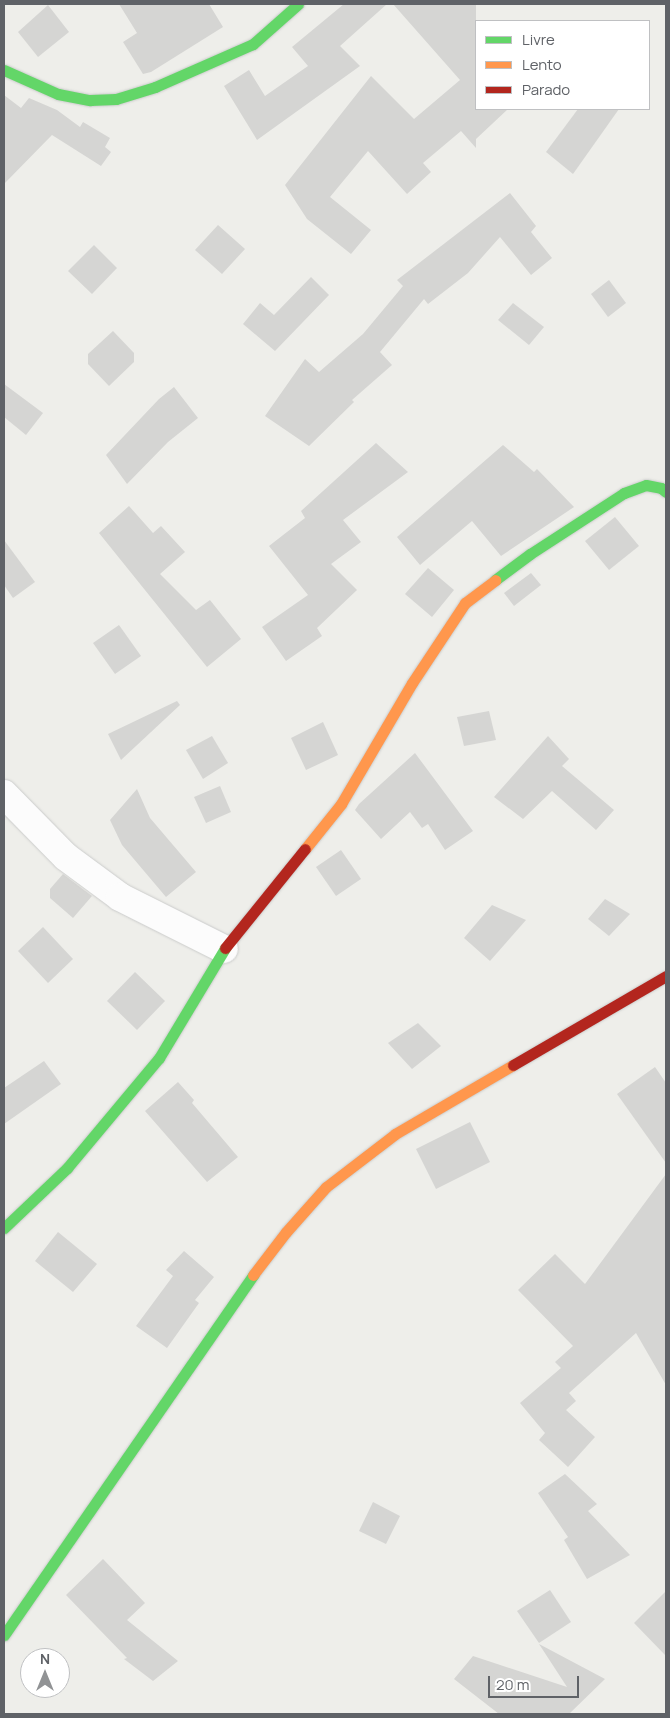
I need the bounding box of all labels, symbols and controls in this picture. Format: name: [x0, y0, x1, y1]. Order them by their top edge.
legend: [475, 20, 650, 110]
text: Livre: [522, 29, 555, 50]
text: Lento: [522, 54, 562, 75]
text: Parado: [522, 79, 570, 100]
north arrow: [20, 1648, 70, 1698]
text: N: [40, 1649, 50, 1668]
scale bar: [490, 1666, 581, 1698]
text: 20 m: [496, 1674, 529, 1695]

